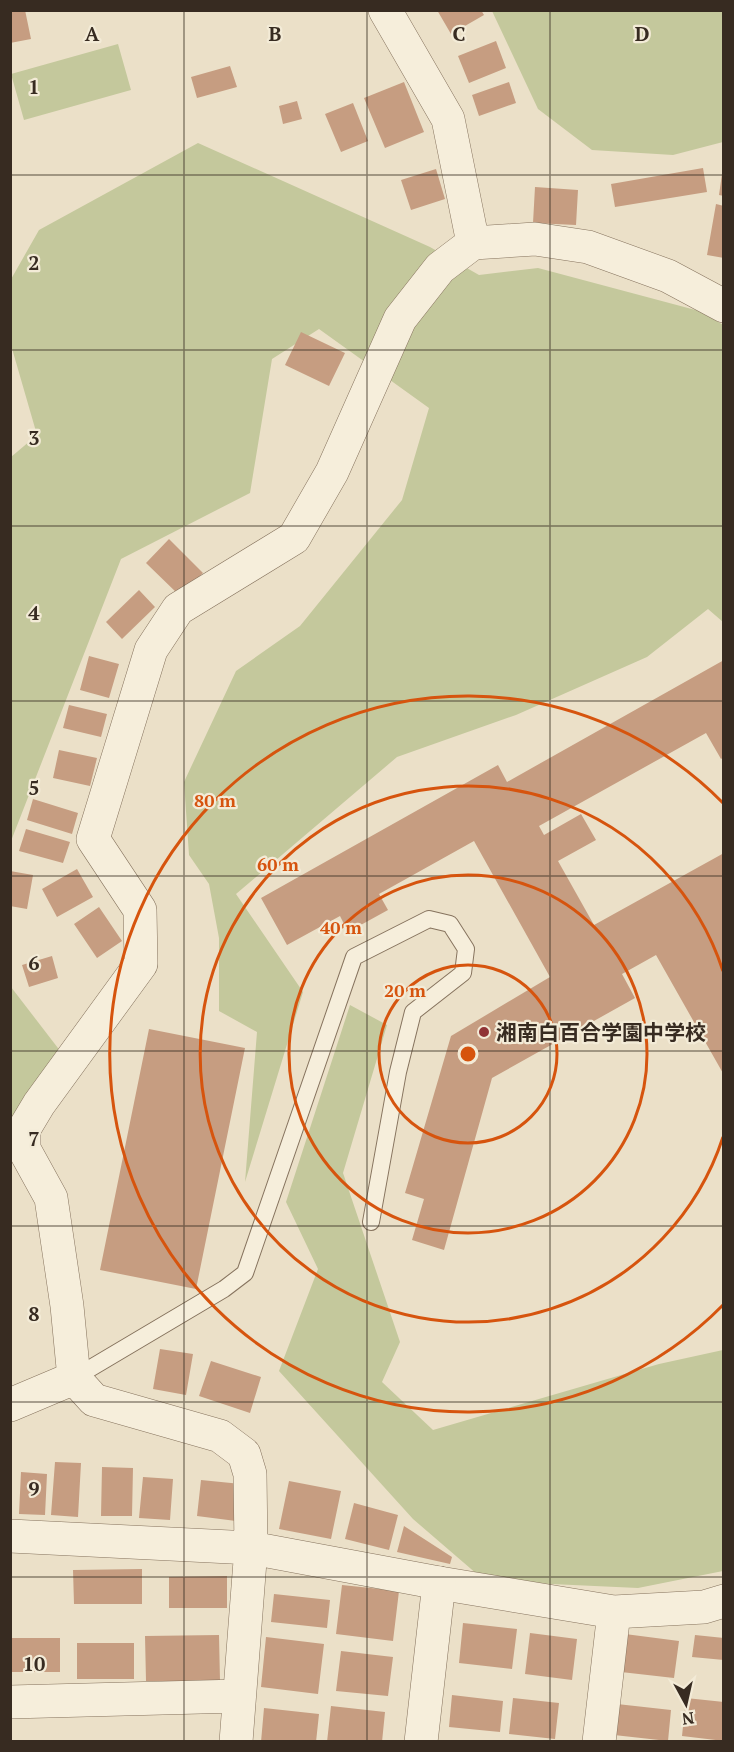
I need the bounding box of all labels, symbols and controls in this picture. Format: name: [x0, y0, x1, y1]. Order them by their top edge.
text: A: [85, 20, 100, 47]
text: B: [269, 20, 282, 47]
text: C: [452, 20, 466, 47]
text: D: [635, 20, 649, 47]
text: 1: [28, 73, 40, 100]
text: 2: [28, 249, 40, 276]
text: 3: [28, 424, 40, 451]
text: 4: [28, 599, 40, 626]
text: 5: [28, 774, 40, 801]
text: 80 m: [194, 788, 236, 812]
text: 60 m: [257, 852, 299, 876]
text: 40 m: [320, 915, 362, 939]
text: 6: [28, 949, 40, 976]
text: 20 m: [384, 978, 426, 1002]
place label: 湘南白百合学園中学校: [496, 1018, 706, 1046]
marker: 湘南白百合学園中学校: [477, 1025, 491, 1039]
centre of rings: [458, 1044, 478, 1064]
text: 7: [28, 1125, 40, 1152]
text: 8: [28, 1300, 40, 1327]
text: 9: [28, 1475, 40, 1502]
text: 10: [23, 1650, 45, 1677]
north arrow: [656, 1674, 716, 1734]
text: N: [681, 1707, 696, 1731]

